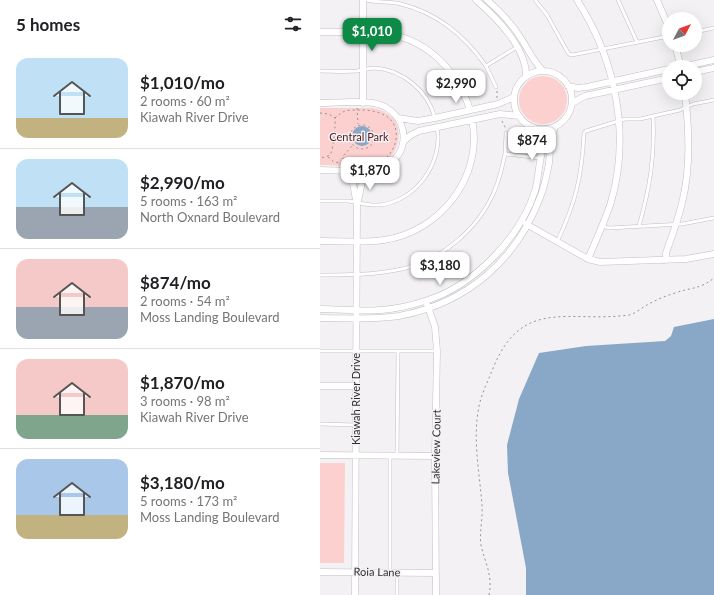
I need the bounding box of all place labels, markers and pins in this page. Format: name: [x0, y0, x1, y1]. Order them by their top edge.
pin: $1,010: [339, 18, 405, 52]
pin: $2,990: [423, 70, 489, 104]
pin: $874: [508, 127, 556, 161]
pin: $1,870: [337, 157, 403, 191]
pin: $3,180: [407, 252, 473, 286]

